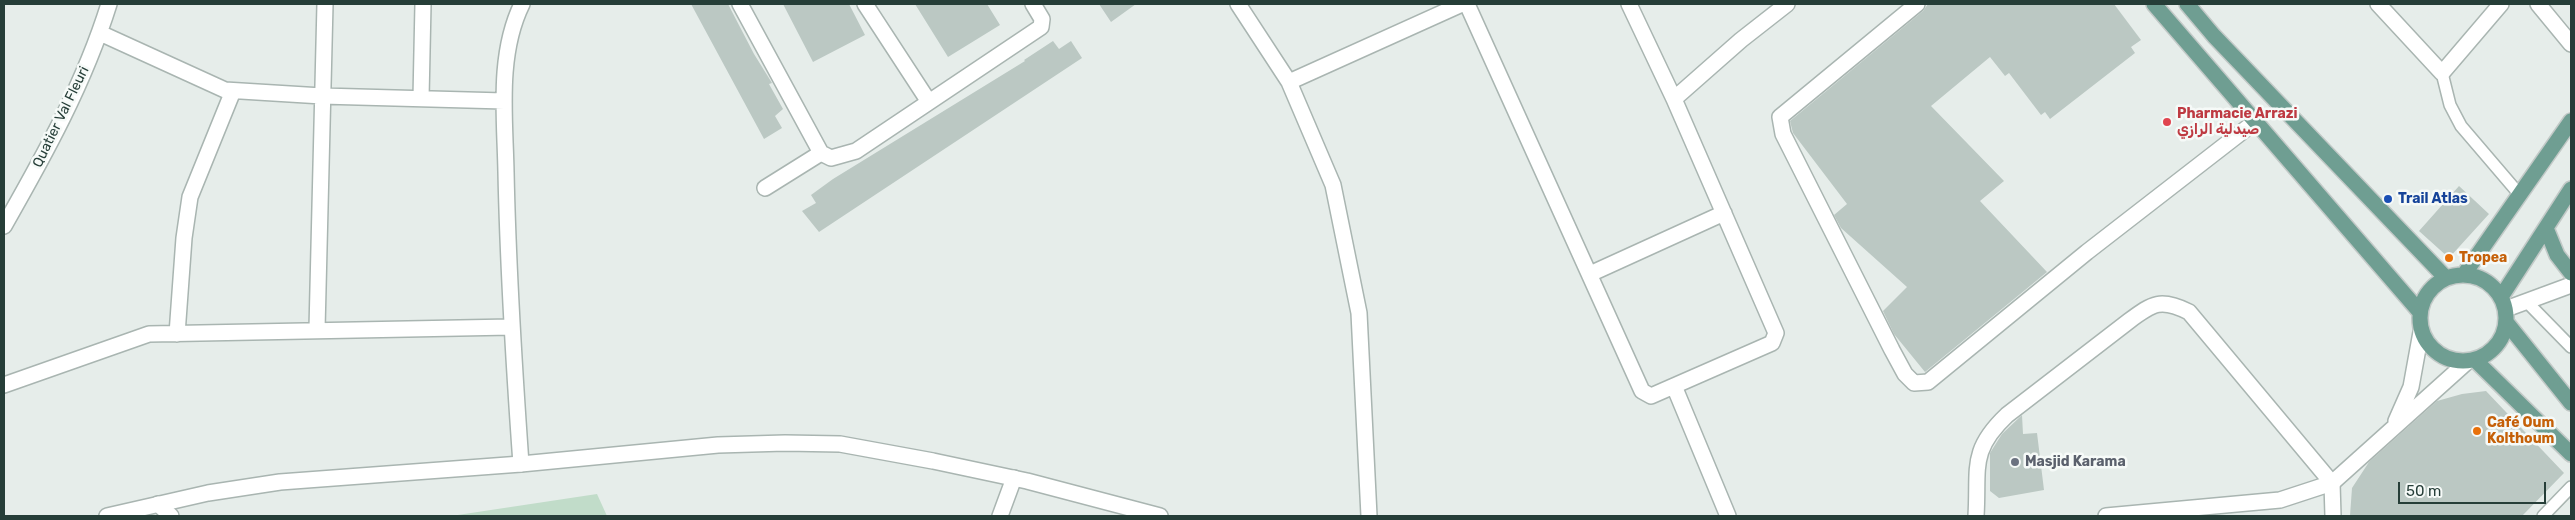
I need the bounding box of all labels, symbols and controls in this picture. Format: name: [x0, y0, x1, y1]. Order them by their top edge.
street label: Quatier Val Fleuri: [29, 64, 93, 170]
place label: Pharmacie Arrazi صيدلية الرازي: [2177, 106, 2297, 138]
marker: Pharmacie Arrazi صيدلية الرازي: [2161, 116, 2173, 128]
place label: Trail Atlas: [2398, 191, 2468, 207]
marker: Trail Atlas: [2382, 193, 2394, 205]
place label: Tropea: [2459, 250, 2507, 266]
marker: Tropea: [2443, 252, 2455, 264]
place label: Café Oum Kolthoum: [2487, 415, 2554, 448]
marker: Café Oum Kolthoum: [2471, 425, 2483, 437]
place label: Masjid Karama: [2025, 454, 2126, 470]
marker: Masjid Karama: [2009, 456, 2021, 468]
scale bar: [2400, 472, 2548, 504]
text: 50 m: [2406, 482, 2441, 500]

